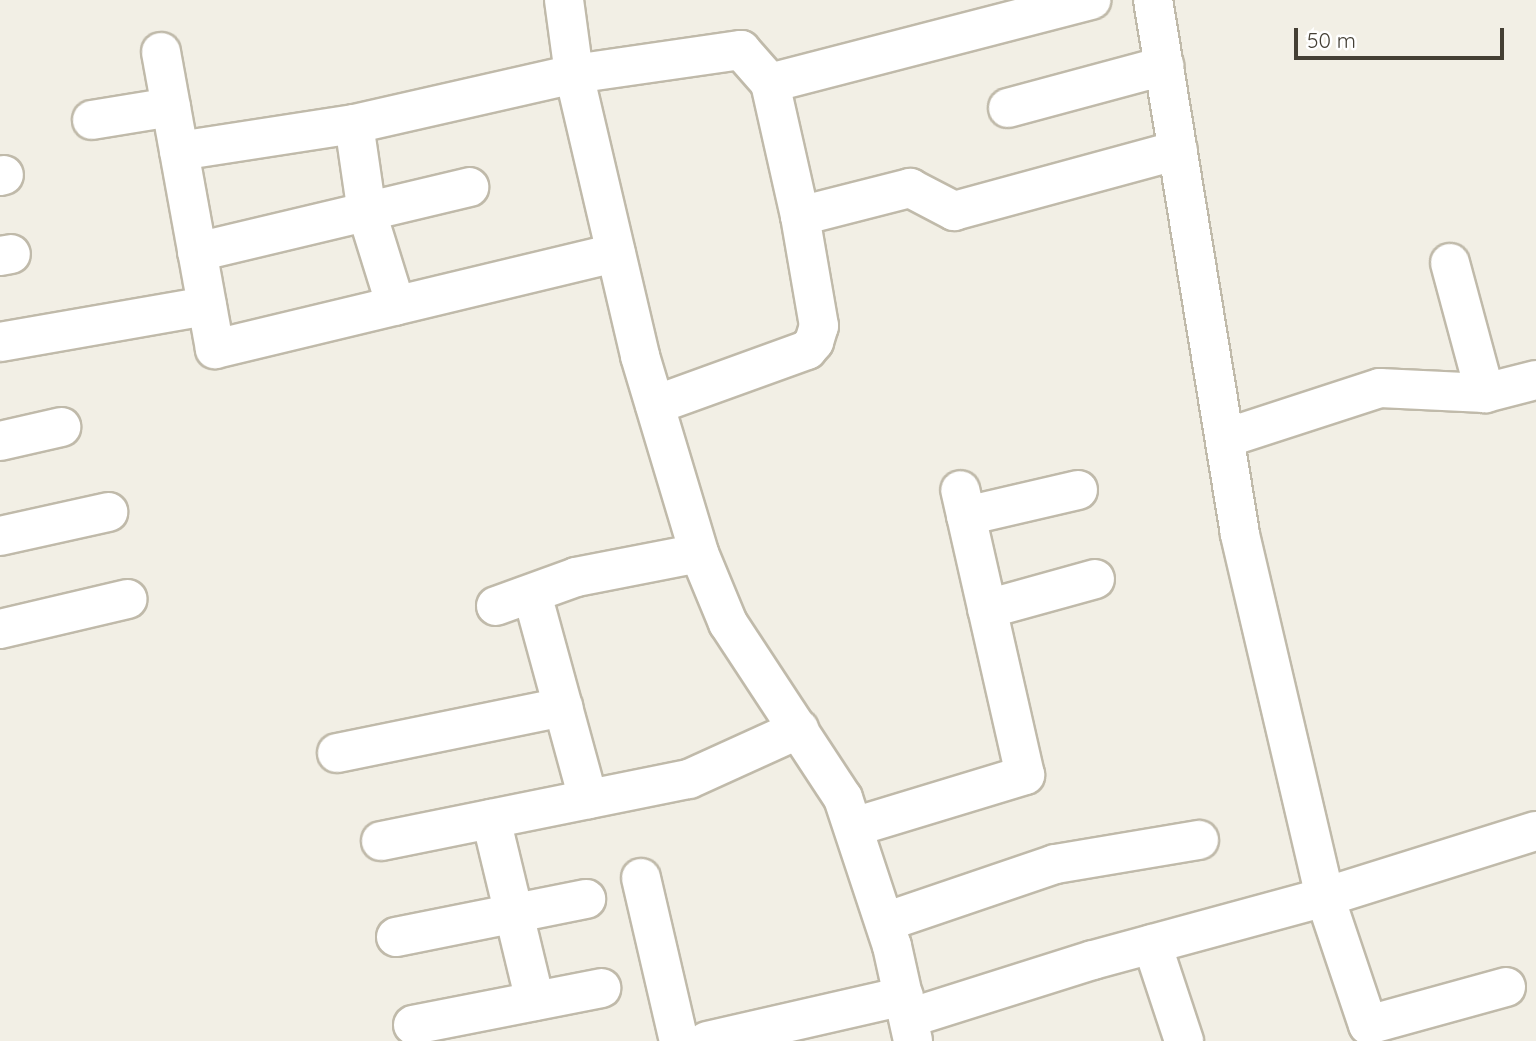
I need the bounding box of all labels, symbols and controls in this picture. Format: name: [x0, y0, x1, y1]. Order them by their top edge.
scale bar: [1298, 14, 1508, 58]
text: 50 m: [1307, 27, 1356, 53]

